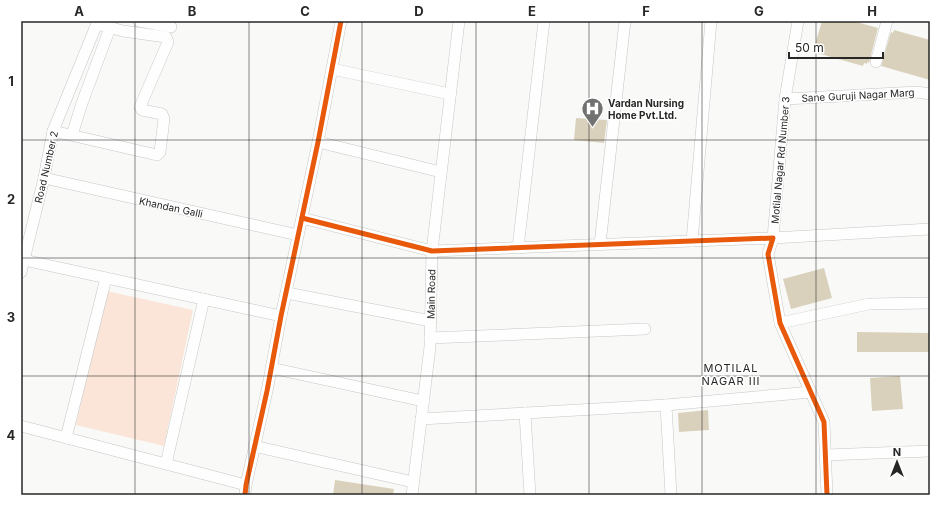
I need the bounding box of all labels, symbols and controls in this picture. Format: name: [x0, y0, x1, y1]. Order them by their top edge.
text: A: [74, 3, 84, 19]
text: B: [188, 3, 197, 19]
text: C: [300, 3, 310, 19]
text: D: [414, 3, 424, 19]
text: E: [528, 3, 536, 19]
text: F: [642, 3, 650, 19]
text: G: [754, 3, 764, 19]
text: H: [867, 3, 877, 19]
scale bar: [789, 34, 883, 60]
text: 50 m: [795, 40, 824, 55]
text: 1: [8, 73, 14, 89]
street label: Sane Guruji Nagar Marg: [801, 86, 915, 104]
hospital icon: Vardan Nursing Home Pvt.Ltd.: [579, 96, 605, 129]
street label: Motilal Nagar Rd Number 3: [768, 96, 792, 224]
place label: Vardan Nursing Home Pvt.Ltd.: [608, 97, 684, 121]
street label: Road Number 2: [32, 130, 60, 204]
text: 2: [7, 191, 15, 207]
street label: Khandan Galli: [138, 194, 204, 220]
street label: Main Road: [425, 269, 437, 319]
text: 3: [7, 309, 15, 325]
district label: MOTILAL NAGAR III: [701, 361, 761, 388]
text: 4: [7, 427, 16, 443]
north arrow: [877, 442, 917, 482]
text: N: [893, 445, 901, 459]

